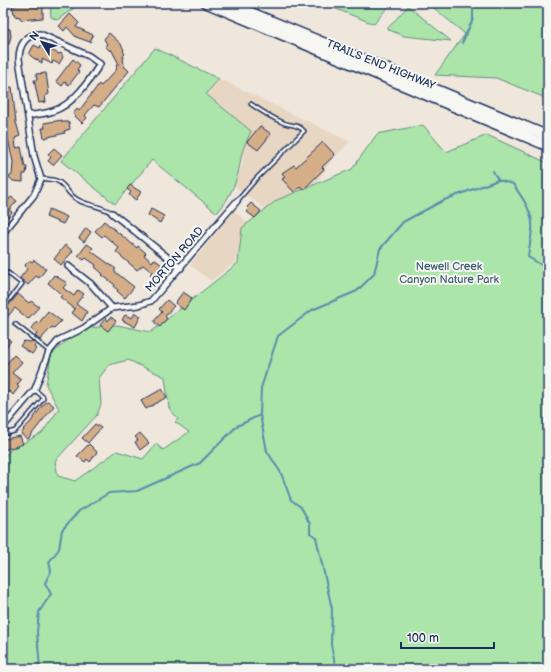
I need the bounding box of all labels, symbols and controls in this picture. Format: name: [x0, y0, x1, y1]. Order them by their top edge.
north arrow: [22, 22, 62, 62]
text: N: [27, 29, 42, 43]
street label: TRAILS END HIGHWAY: [325, 37, 438, 92]
street label: MORTON ROAD: [143, 224, 206, 294]
park label: Newell Creek Canyon Nature Park: [399, 260, 499, 286]
scale bar: [401, 624, 494, 650]
text: 100 m: [407, 631, 439, 646]

